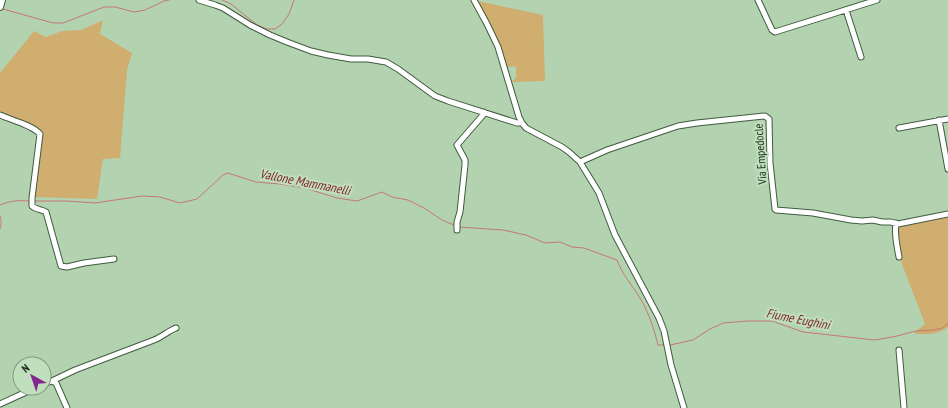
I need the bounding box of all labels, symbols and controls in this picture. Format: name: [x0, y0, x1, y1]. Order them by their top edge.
street label: Via Empedocle: [750, 123, 770, 186]
water label: Vallone Mammanelli: [258, 165, 354, 200]
water label: Fiume Eughini: [765, 305, 833, 334]
north arrow: [12, 356, 52, 396]
text: N: [19, 361, 32, 376]

